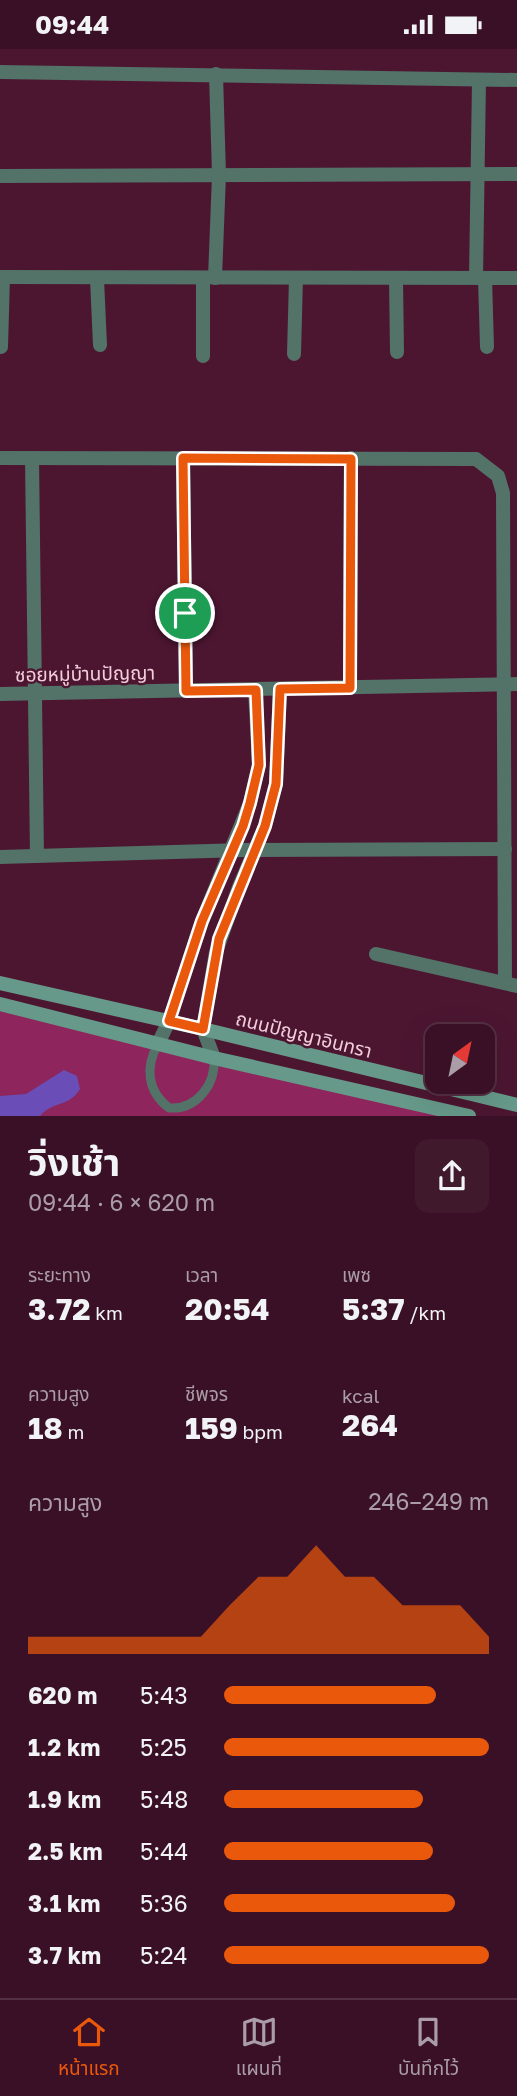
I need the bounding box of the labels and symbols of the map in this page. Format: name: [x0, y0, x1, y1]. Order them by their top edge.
pin: [155, 583, 215, 643]
street label: ซอยหมู่บ้านปัญญา: [15, 660, 155, 688]
street label: ถนนปัญญาอินทรา: [233, 1006, 375, 1062]
north arrow: [425, 1024, 495, 1094]

